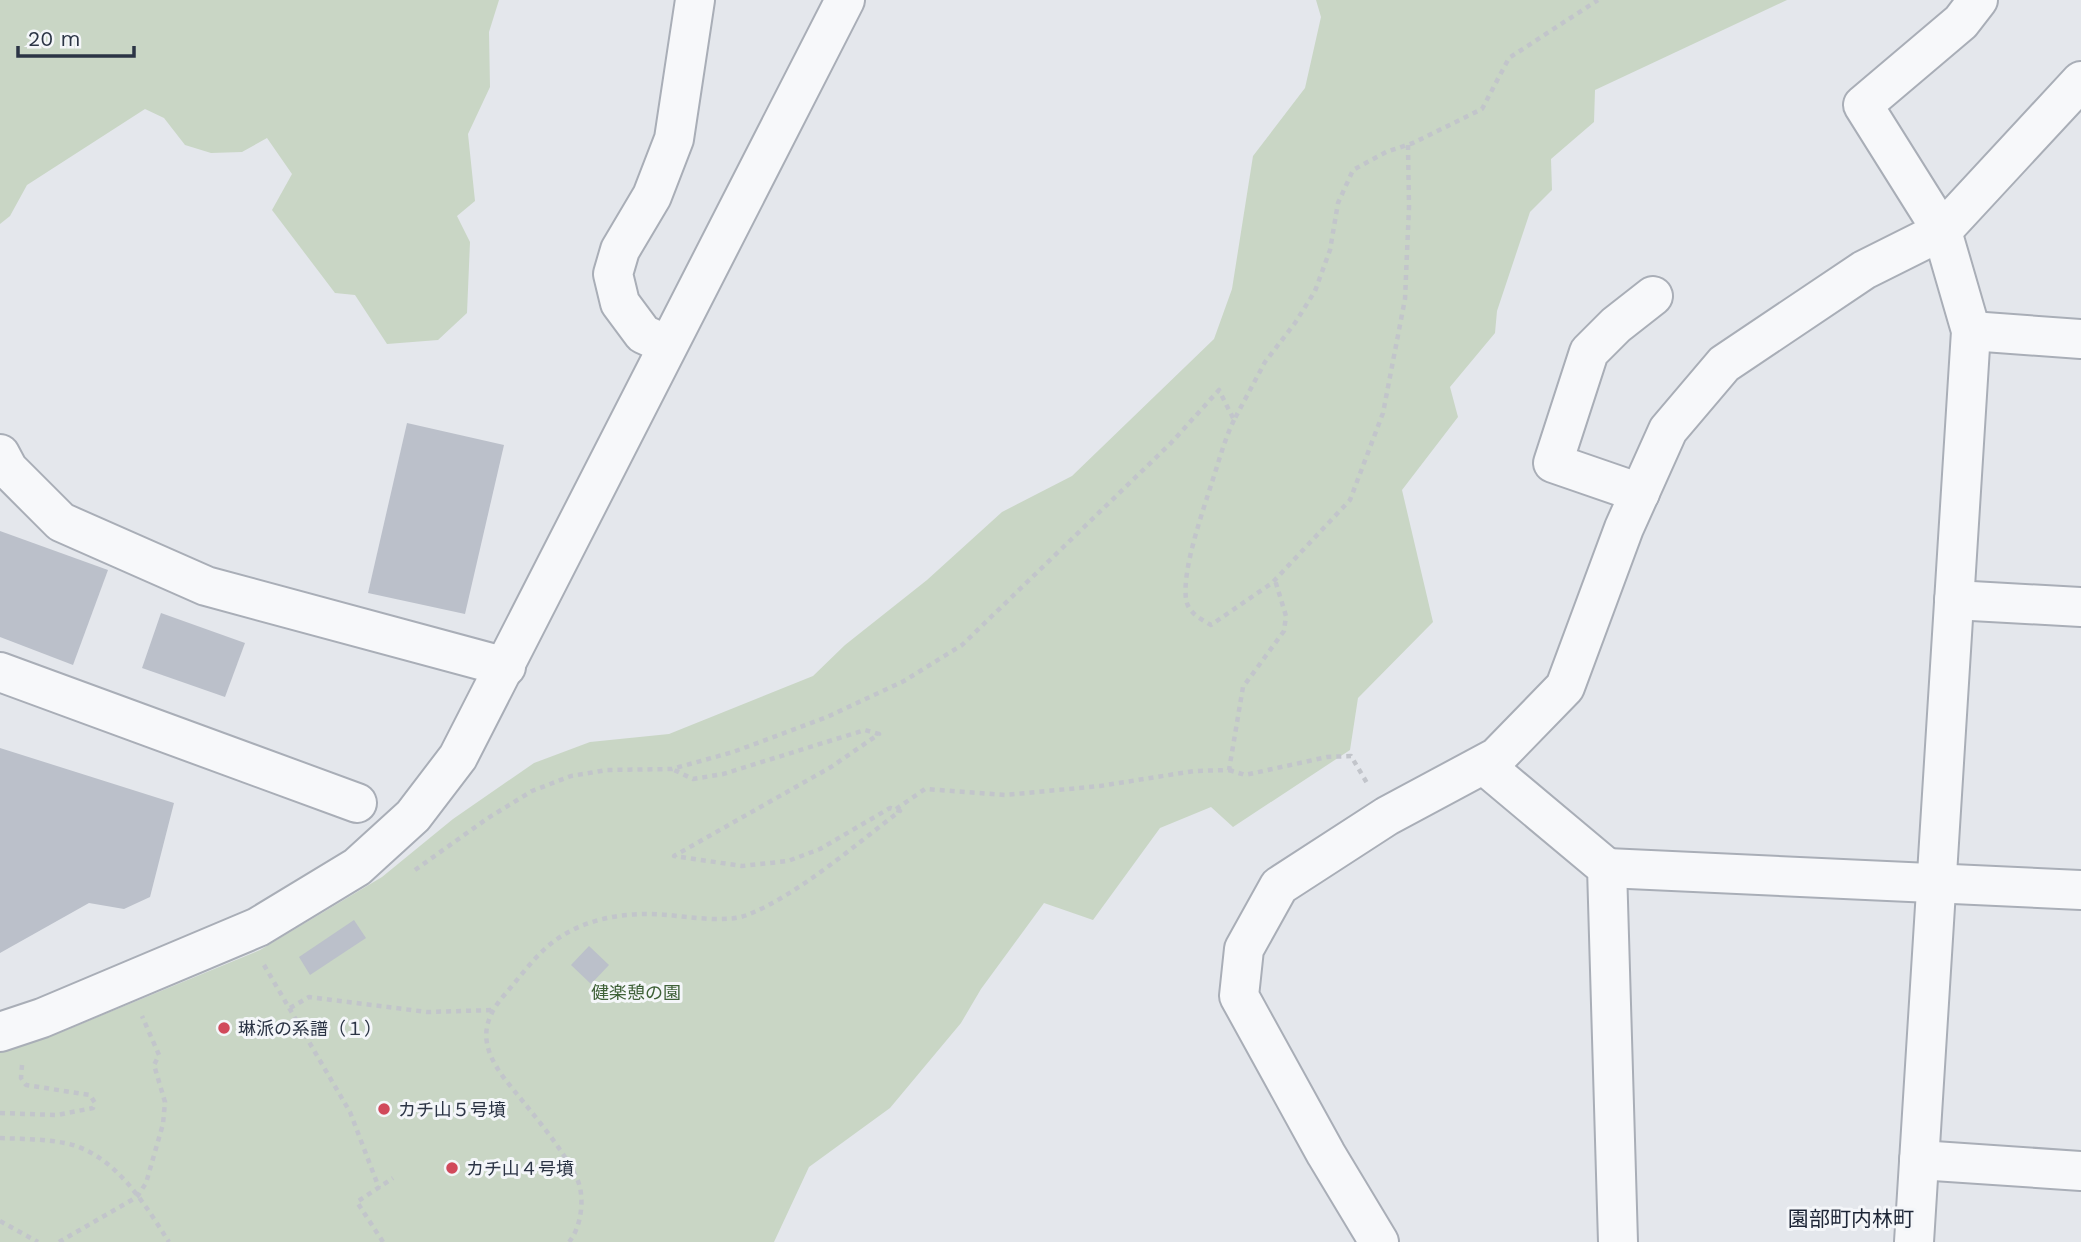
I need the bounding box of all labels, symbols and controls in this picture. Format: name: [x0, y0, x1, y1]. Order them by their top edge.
scale bar: [18, 14, 133, 58]
text: 20 m: [28, 26, 80, 51]
park label: 健楽憩の園: [591, 982, 681, 1003]
place label: 琳派の系譜（１）: [238, 1018, 382, 1039]
marker: 琳派の系譜（１）: [216, 1020, 232, 1036]
place label: カチ山５号墳: [398, 1099, 506, 1120]
marker: カチ山５号墳: [376, 1101, 392, 1117]
place label: カチ山４号墳: [466, 1158, 574, 1179]
marker: カチ山４号墳: [444, 1160, 460, 1176]
district label: 園部町内林町: [1788, 1206, 1914, 1231]

